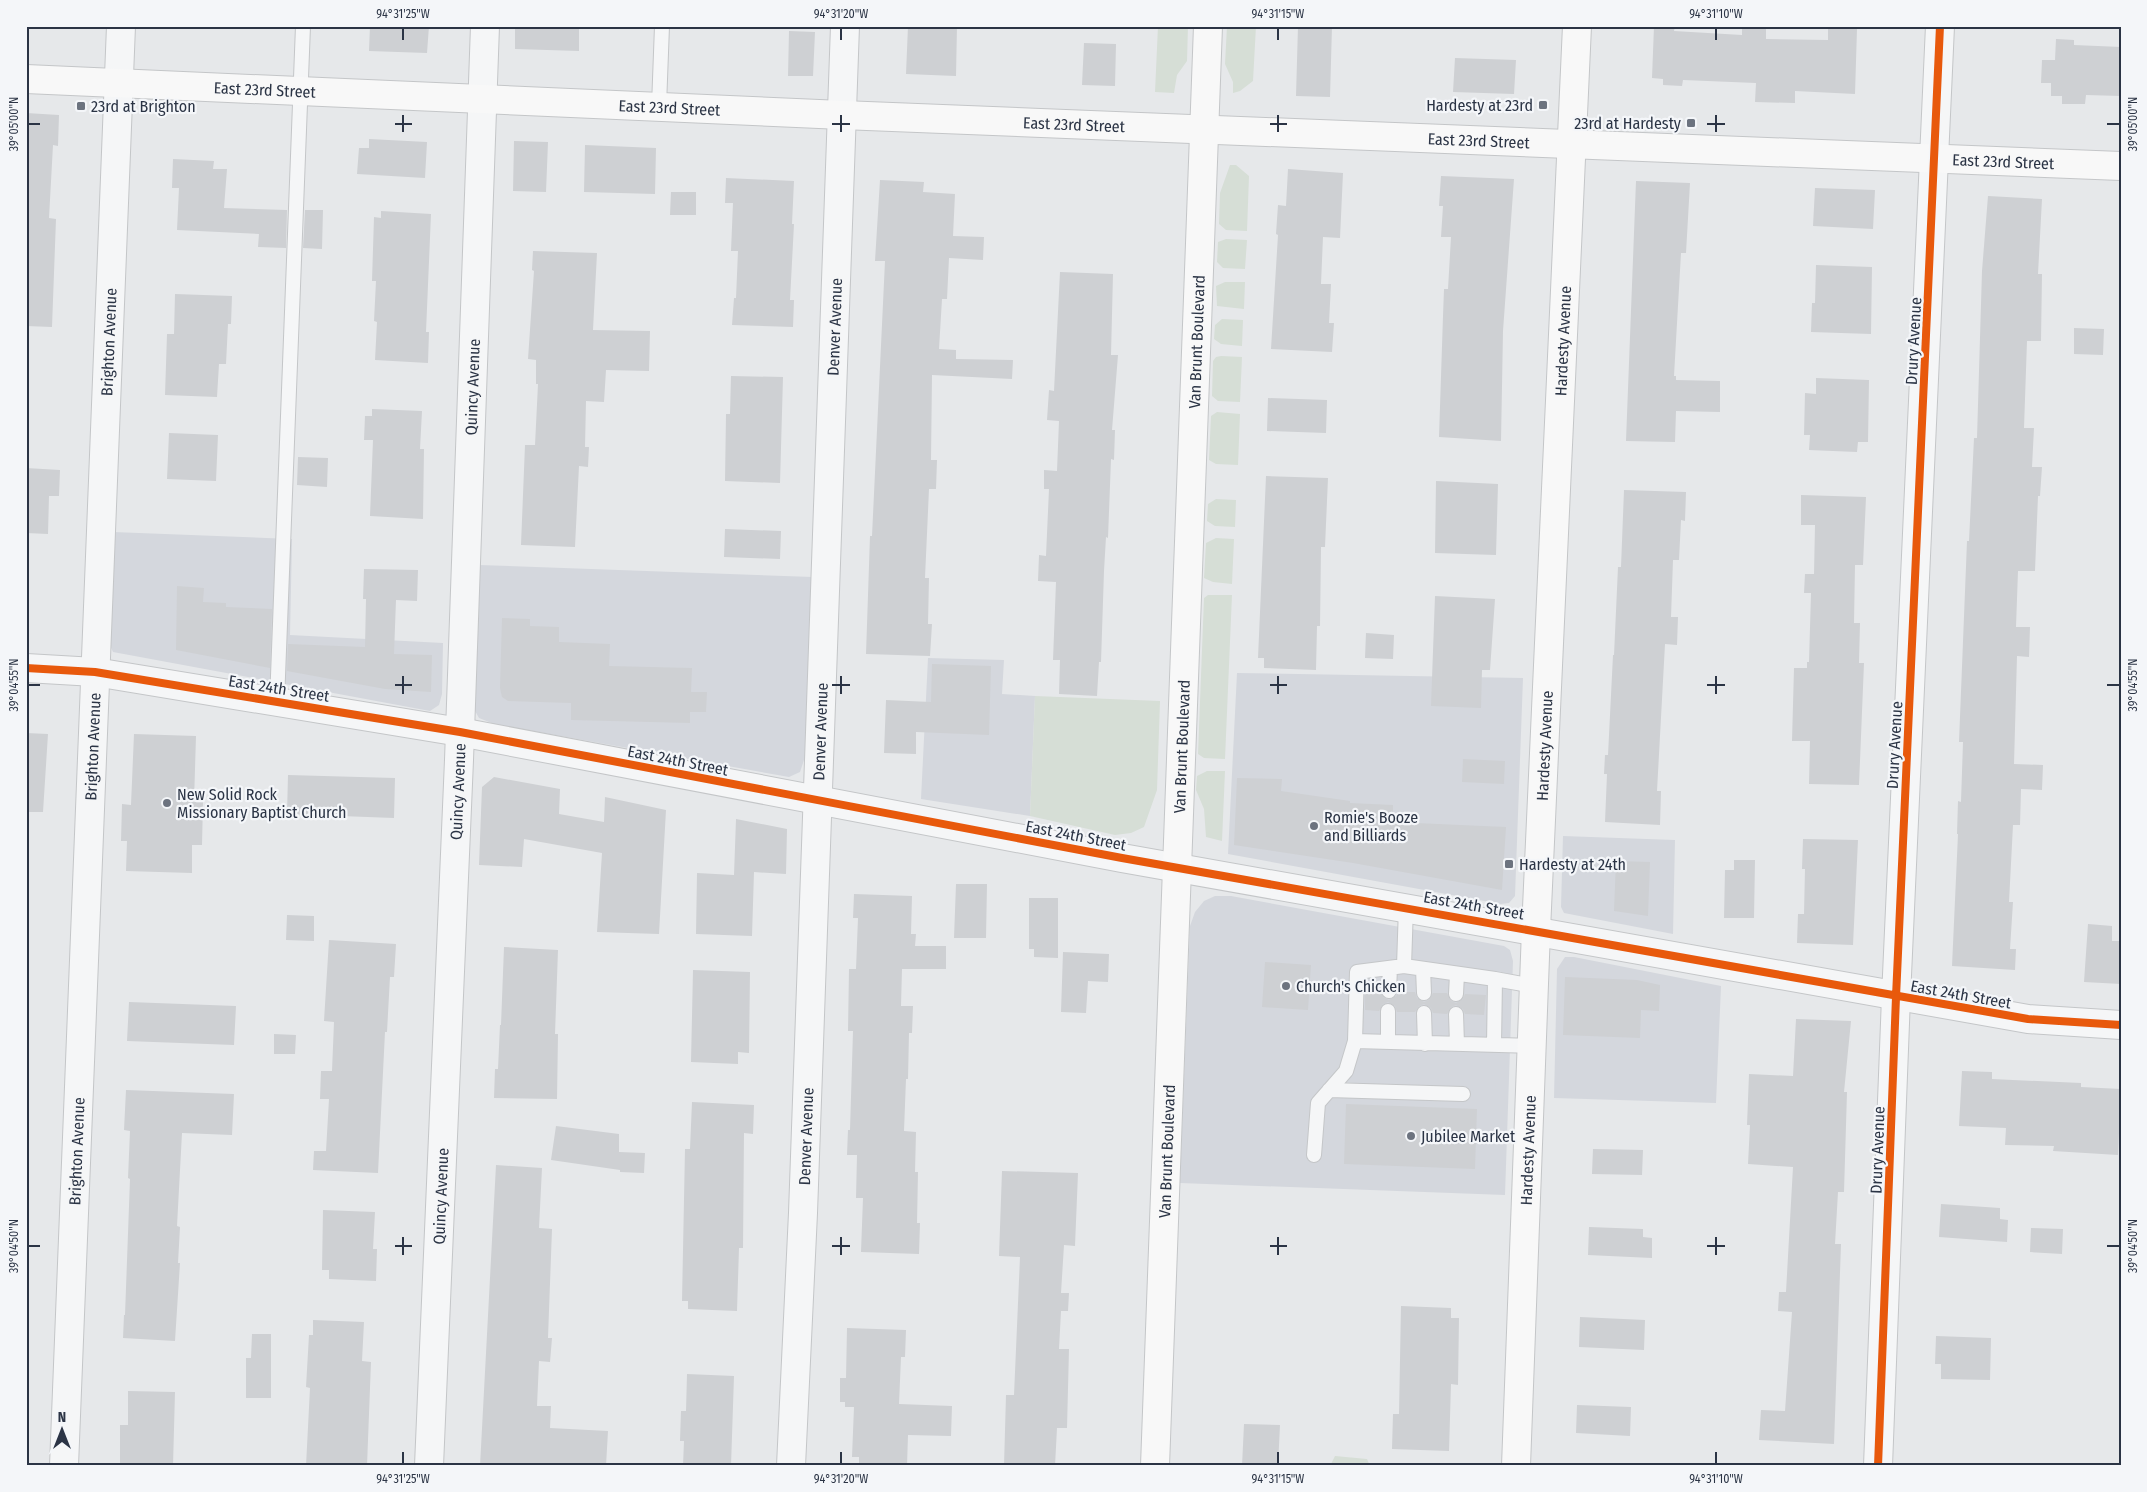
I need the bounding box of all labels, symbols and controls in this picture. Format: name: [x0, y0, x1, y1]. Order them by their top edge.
text: 94°31'25"W: [376, 7, 430, 21]
text: 94°31'20"W: [814, 7, 868, 21]
text: 94°31'15"W: [1252, 7, 1304, 21]
text: 94°31'10"W: [1689, 7, 1743, 21]
street label: East 23rd Street: [213, 78, 317, 102]
street label: East 23rd Street: [618, 96, 721, 120]
place label: Hardesty at 23rd: [1426, 96, 1533, 115]
text: 39°05'00"N: [7, 97, 21, 151]
place label: 23rd at Brighton: [91, 97, 196, 116]
text: 39°05'00"N: [2126, 97, 2140, 151]
marker: Hardesty at 23rd: [1537, 99, 1549, 111]
marker: 23rd at Brighton: [75, 100, 87, 112]
street label: East 23rd Street: [1023, 113, 1126, 136]
place label: 23rd at Hardesty: [1574, 114, 1682, 133]
marker: 23rd at Hardesty: [1685, 117, 1697, 129]
street label: East 23rd Street: [1427, 129, 1531, 152]
street label: East 23rd Street: [1952, 150, 2055, 173]
street label: Van Brunt Boulevard: [1185, 275, 1209, 409]
street label: Denver Avenue: [824, 277, 846, 376]
street label: Hardesty Avenue: [1551, 285, 1575, 396]
street label: Brighton Avenue: [97, 287, 121, 396]
street label: Drury Avenue: [1902, 297, 1925, 385]
street label: Quincy Avenue: [462, 338, 484, 436]
text: 39°04'55"N: [7, 658, 21, 712]
text: 39°04'55"N: [2126, 658, 2140, 712]
street label: East 24th Street: [227, 671, 332, 706]
street label: Van Brunt Boulevard: [1170, 679, 1194, 814]
street label: Denver Avenue: [809, 682, 832, 781]
street label: Hardesty Avenue: [1533, 690, 1557, 801]
street label: Brighton Avenue: [81, 692, 105, 801]
street label: Drury Avenue: [1883, 701, 1906, 789]
street label: East 24th Street: [626, 741, 731, 780]
street label: Quincy Avenue: [447, 743, 470, 840]
place label: New Solid Rock Missionary Baptist Church: [177, 785, 347, 822]
marker: New Solid Rock Missionary Baptist Church: [161, 797, 173, 809]
place label: Romie's Booze and Billiards: [1324, 808, 1418, 845]
street label: East 24th Street: [1024, 816, 1129, 855]
marker: Romie's Booze and Billiards: [1308, 820, 1320, 832]
place label: Hardesty at 24th: [1519, 855, 1626, 874]
marker: Hardesty at 24th: [1503, 858, 1515, 870]
street label: East 24th Street: [1422, 887, 1527, 924]
street label: East 24th Street: [1909, 976, 2014, 1013]
place label: Church's Chicken: [1296, 977, 1406, 996]
marker: Church's Chicken: [1280, 980, 1292, 992]
street label: Van Brunt Boulevard: [1155, 1084, 1179, 1218]
street label: Denver Avenue: [795, 1087, 817, 1186]
street label: Hardesty Avenue: [1517, 1095, 1540, 1206]
street label: Brighton Avenue: [65, 1097, 89, 1206]
street label: Drury Avenue: [1866, 1106, 1889, 1194]
place label: Jubilee Market: [1421, 1127, 1516, 1146]
marker: Jubilee Market: [1405, 1130, 1417, 1142]
street label: Quincy Avenue: [429, 1147, 453, 1245]
text: 39°04'50"N: [7, 1219, 21, 1273]
text: 39°04'50"N: [2126, 1219, 2140, 1273]
north arrow: [38, 1404, 88, 1454]
text: N: [58, 1409, 66, 1426]
text: 94°31'25"W: [376, 1472, 430, 1486]
text: 94°31'20"W: [814, 1472, 868, 1486]
text: 94°31'15"W: [1252, 1472, 1304, 1486]
text: 94°31'10"W: [1689, 1472, 1743, 1486]

